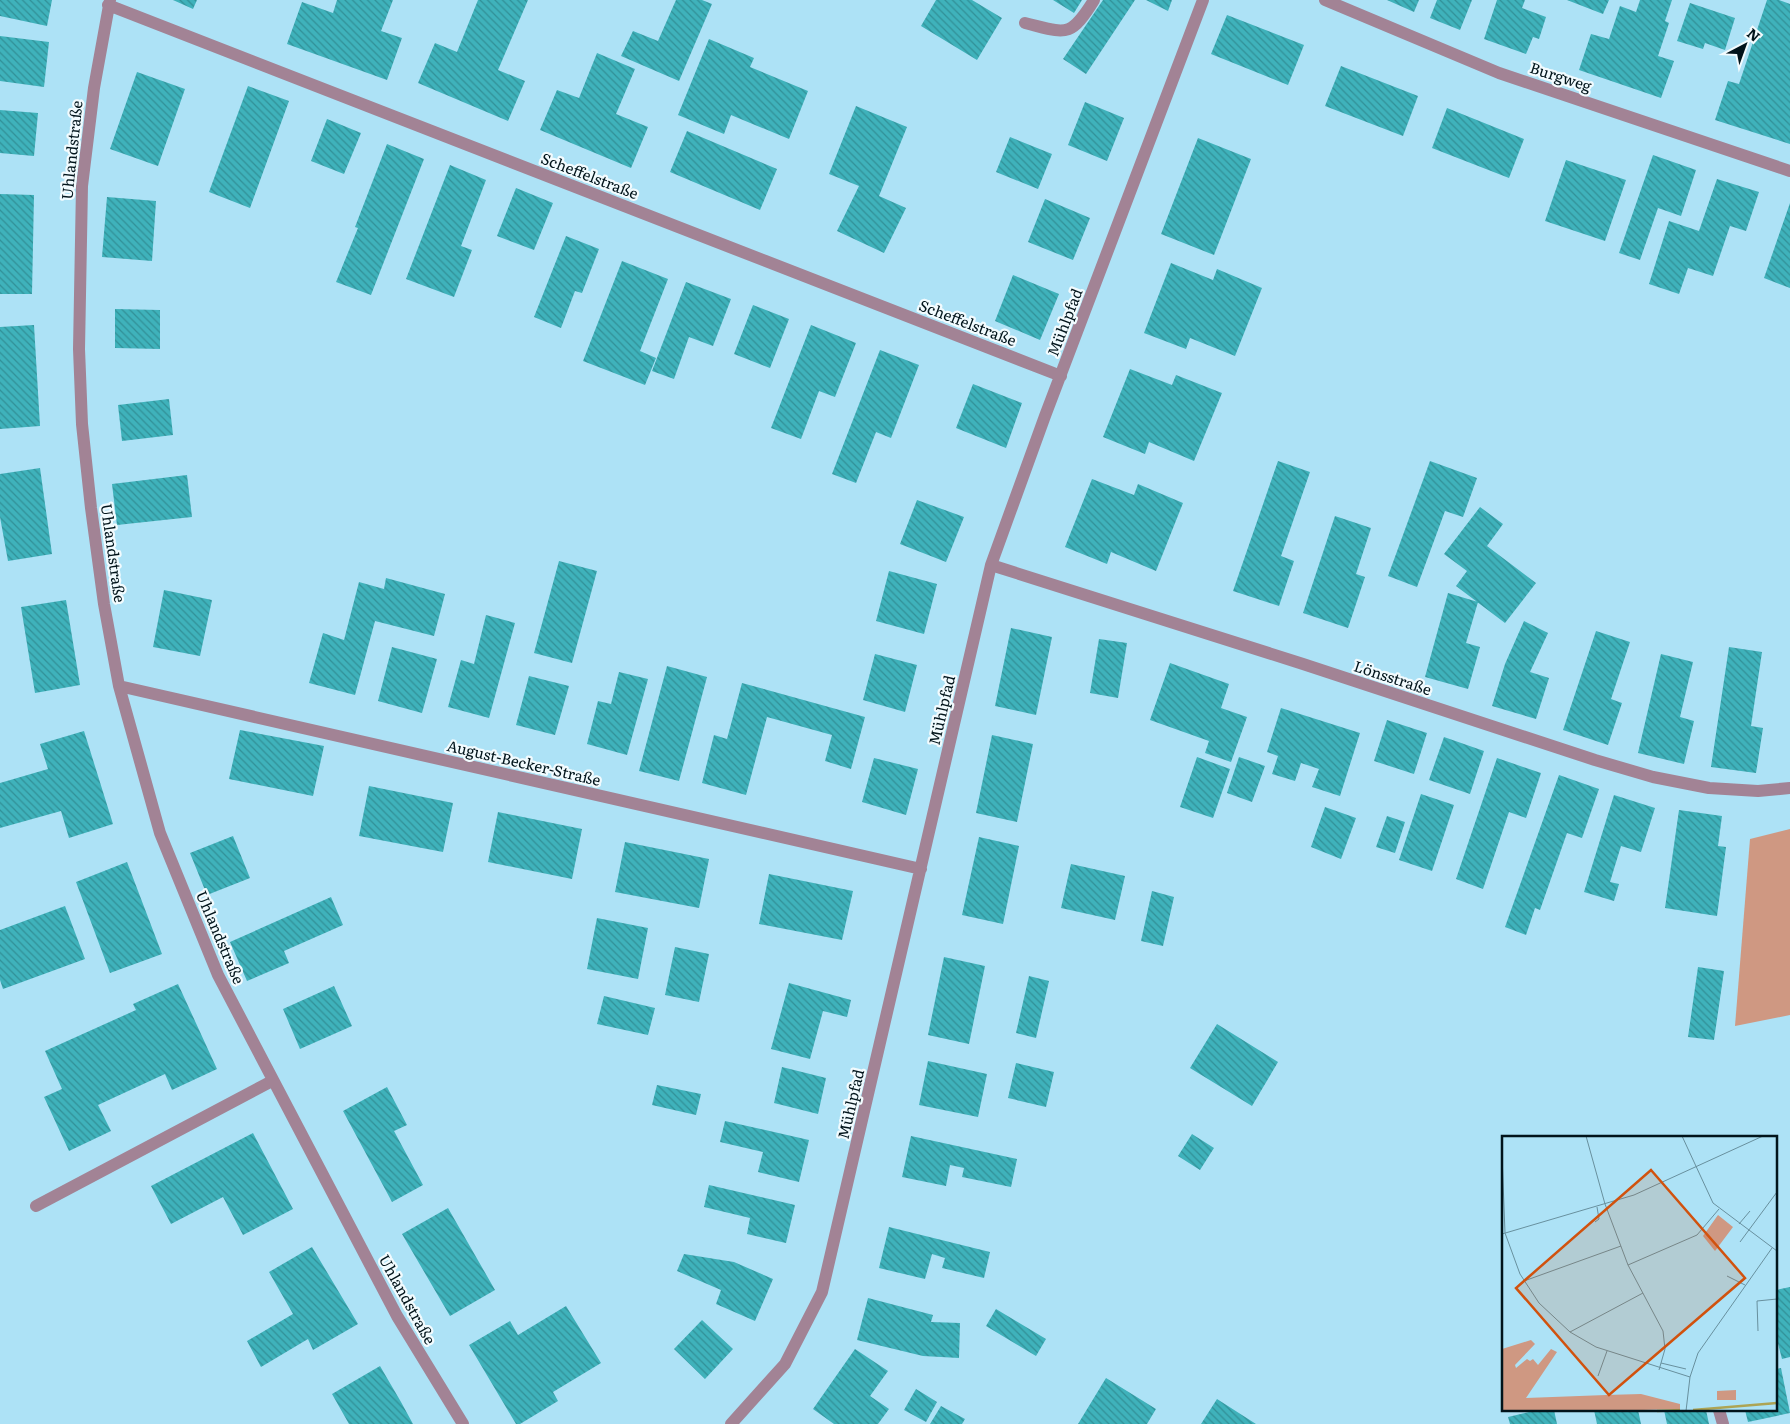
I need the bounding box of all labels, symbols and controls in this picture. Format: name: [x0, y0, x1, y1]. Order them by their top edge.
north arrow: [1720, 20, 1770, 70]
text: N: [1743, 23, 1765, 46]
street label: Burgweg: [1527, 55, 1595, 97]
street label: Uhlandstraße: [54, 99, 88, 201]
street label: Scheffelstraße: [538, 146, 642, 204]
street label: Mühlpfad: [1041, 285, 1087, 359]
street label: Scheffelstraße: [916, 293, 1020, 351]
street label: Uhlandstraße: [96, 502, 132, 604]
street label: Lönsstraße: [1351, 654, 1435, 700]
street label: Mühlpfad: [922, 673, 960, 747]
street label: August-Becker-Straße: [445, 733, 603, 791]
street label: Uhlandstraße: [191, 887, 251, 988]
street label: Mühlpfad: [831, 1067, 869, 1141]
inset map: [1502, 1136, 1778, 1412]
street label: Uhlandstraße: [374, 1250, 442, 1348]

